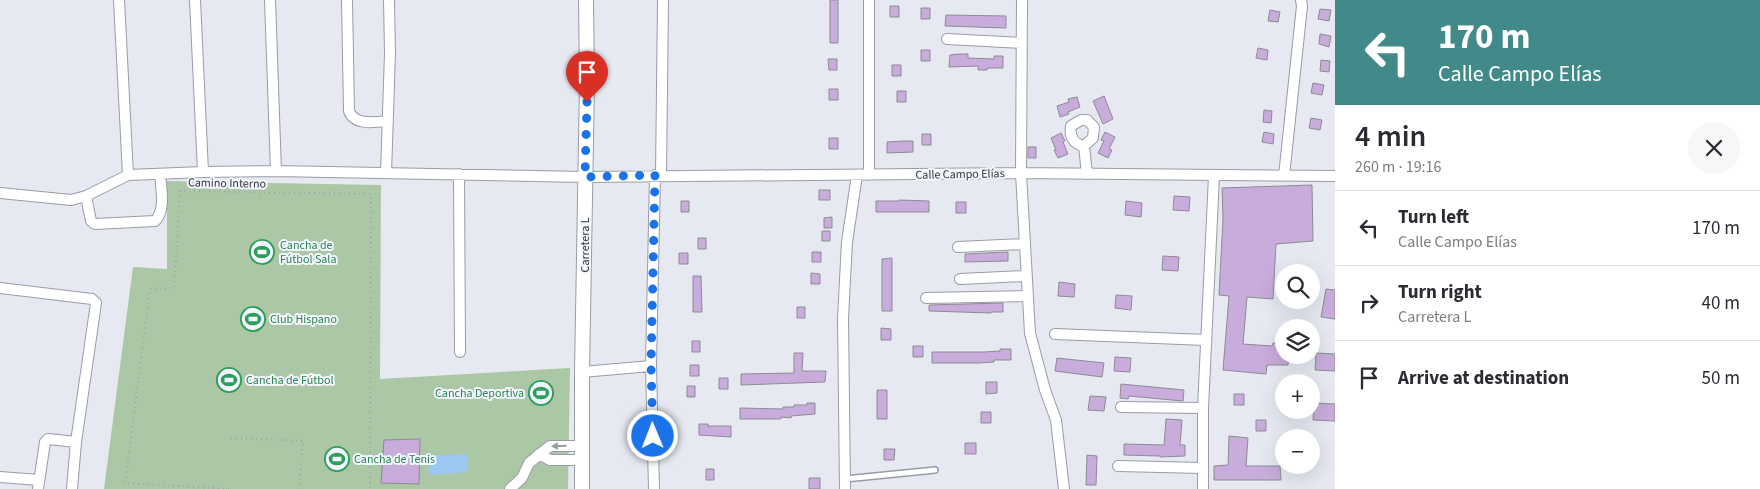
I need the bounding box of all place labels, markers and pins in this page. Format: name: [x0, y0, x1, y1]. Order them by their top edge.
pin: [566, 51, 608, 102]
place label: Cancha de Fútbol Sala: [280, 237, 336, 268]
sports icon: Cancha de Fútbol Sala: [249, 239, 275, 265]
sports icon: Club Hispano: [240, 306, 266, 332]
place label: Club Hispano: [270, 311, 337, 328]
sports icon: Cancha de Fútbol: [216, 367, 242, 393]
place label: Cancha de Fútbol: [246, 372, 333, 389]
sports icon: Cancha Deportiva: [528, 380, 554, 406]
place label: Cancha Deportiva: [435, 385, 524, 402]
sports icon: Cancha de Tenis: [324, 446, 350, 472]
place label: Cancha de Tenis: [354, 451, 435, 468]

